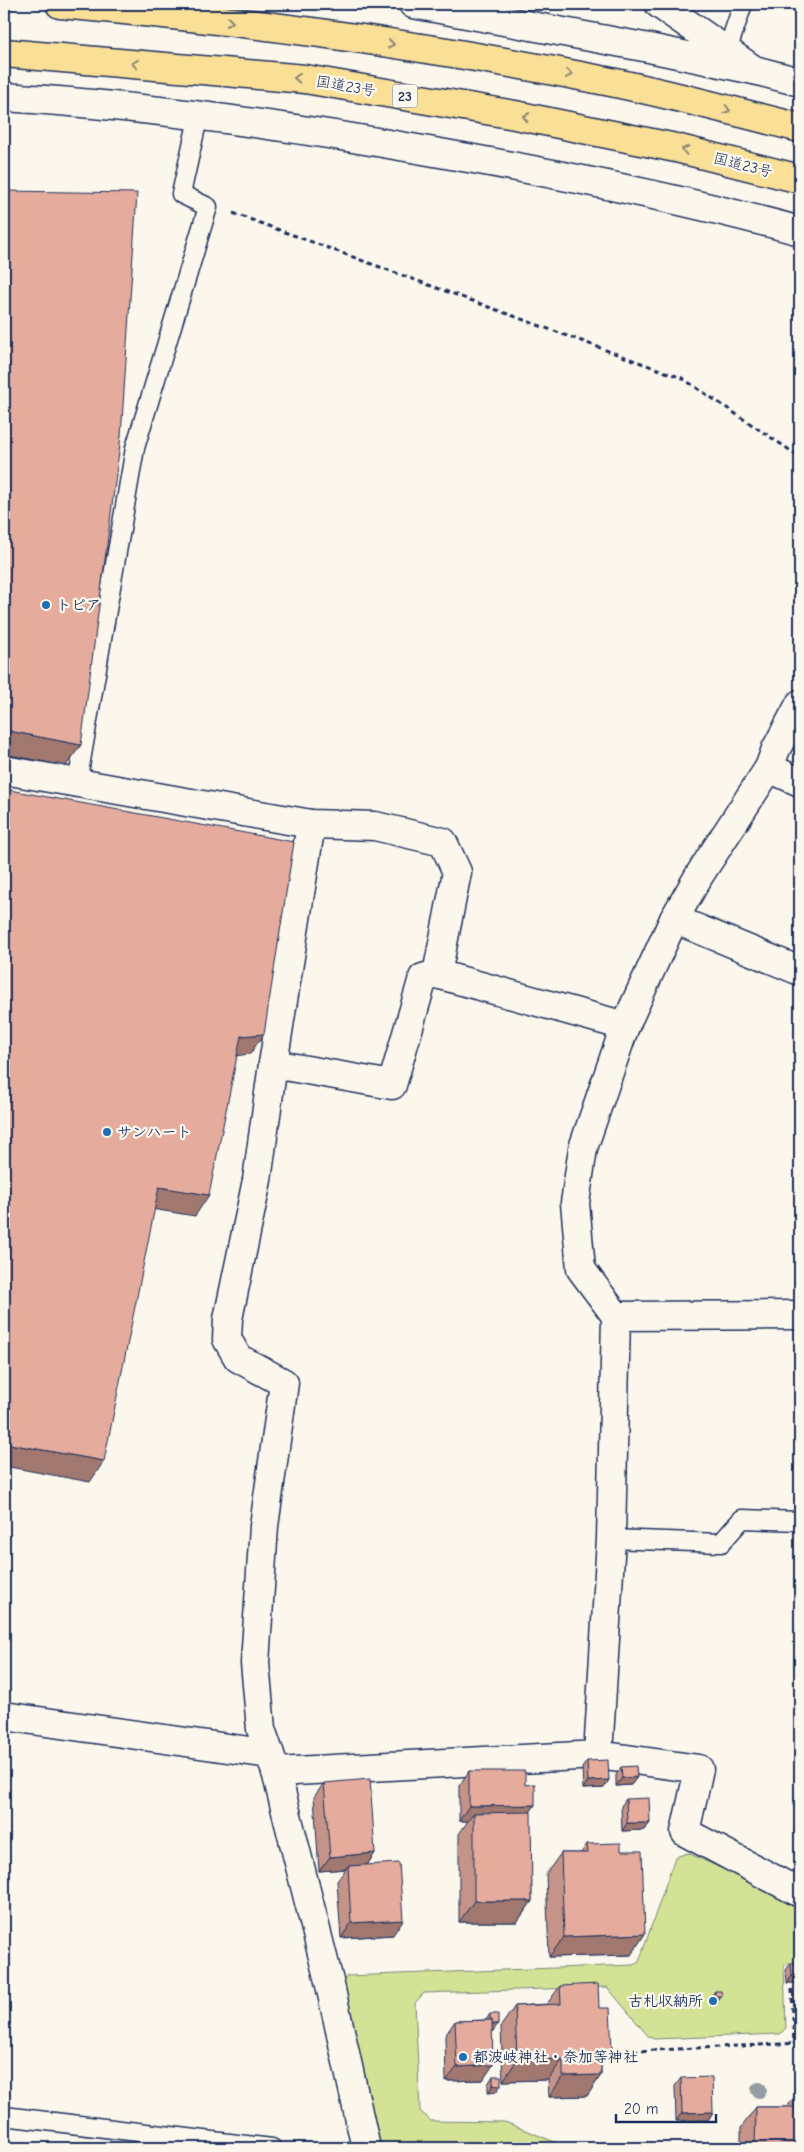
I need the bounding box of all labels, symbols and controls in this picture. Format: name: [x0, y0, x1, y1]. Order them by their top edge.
one-way arrow: [227, 16, 235, 27]
one-way arrow: [388, 38, 396, 49]
one-way arrow: [131, 58, 139, 69]
one-way arrow: [564, 69, 573, 79]
street label: 国道23号: [315, 72, 377, 100]
one-way arrow: [292, 73, 300, 84]
road number: 23: [392, 84, 418, 108]
one-way arrow: [723, 104, 732, 115]
one-way arrow: [522, 112, 530, 123]
one-way arrow: [681, 145, 690, 156]
street label: 国道23号: [712, 149, 774, 181]
place label: トピア: [56, 596, 101, 614]
marker: トピア: [40, 599, 52, 611]
place label: サンハート: [117, 1123, 191, 1141]
marker: サンハート: [101, 1126, 113, 1138]
place label: 古札収納所: [628, 1992, 703, 2010]
marker: 古札収納所: [707, 1995, 719, 2007]
place label: 都波岐神社・奈加等神社: [473, 2048, 638, 2066]
marker: 都波岐神社・奈加等神社: [457, 2051, 469, 2063]
scale bar: [616, 2092, 716, 2124]
text: 20 m: [624, 2100, 658, 2118]

